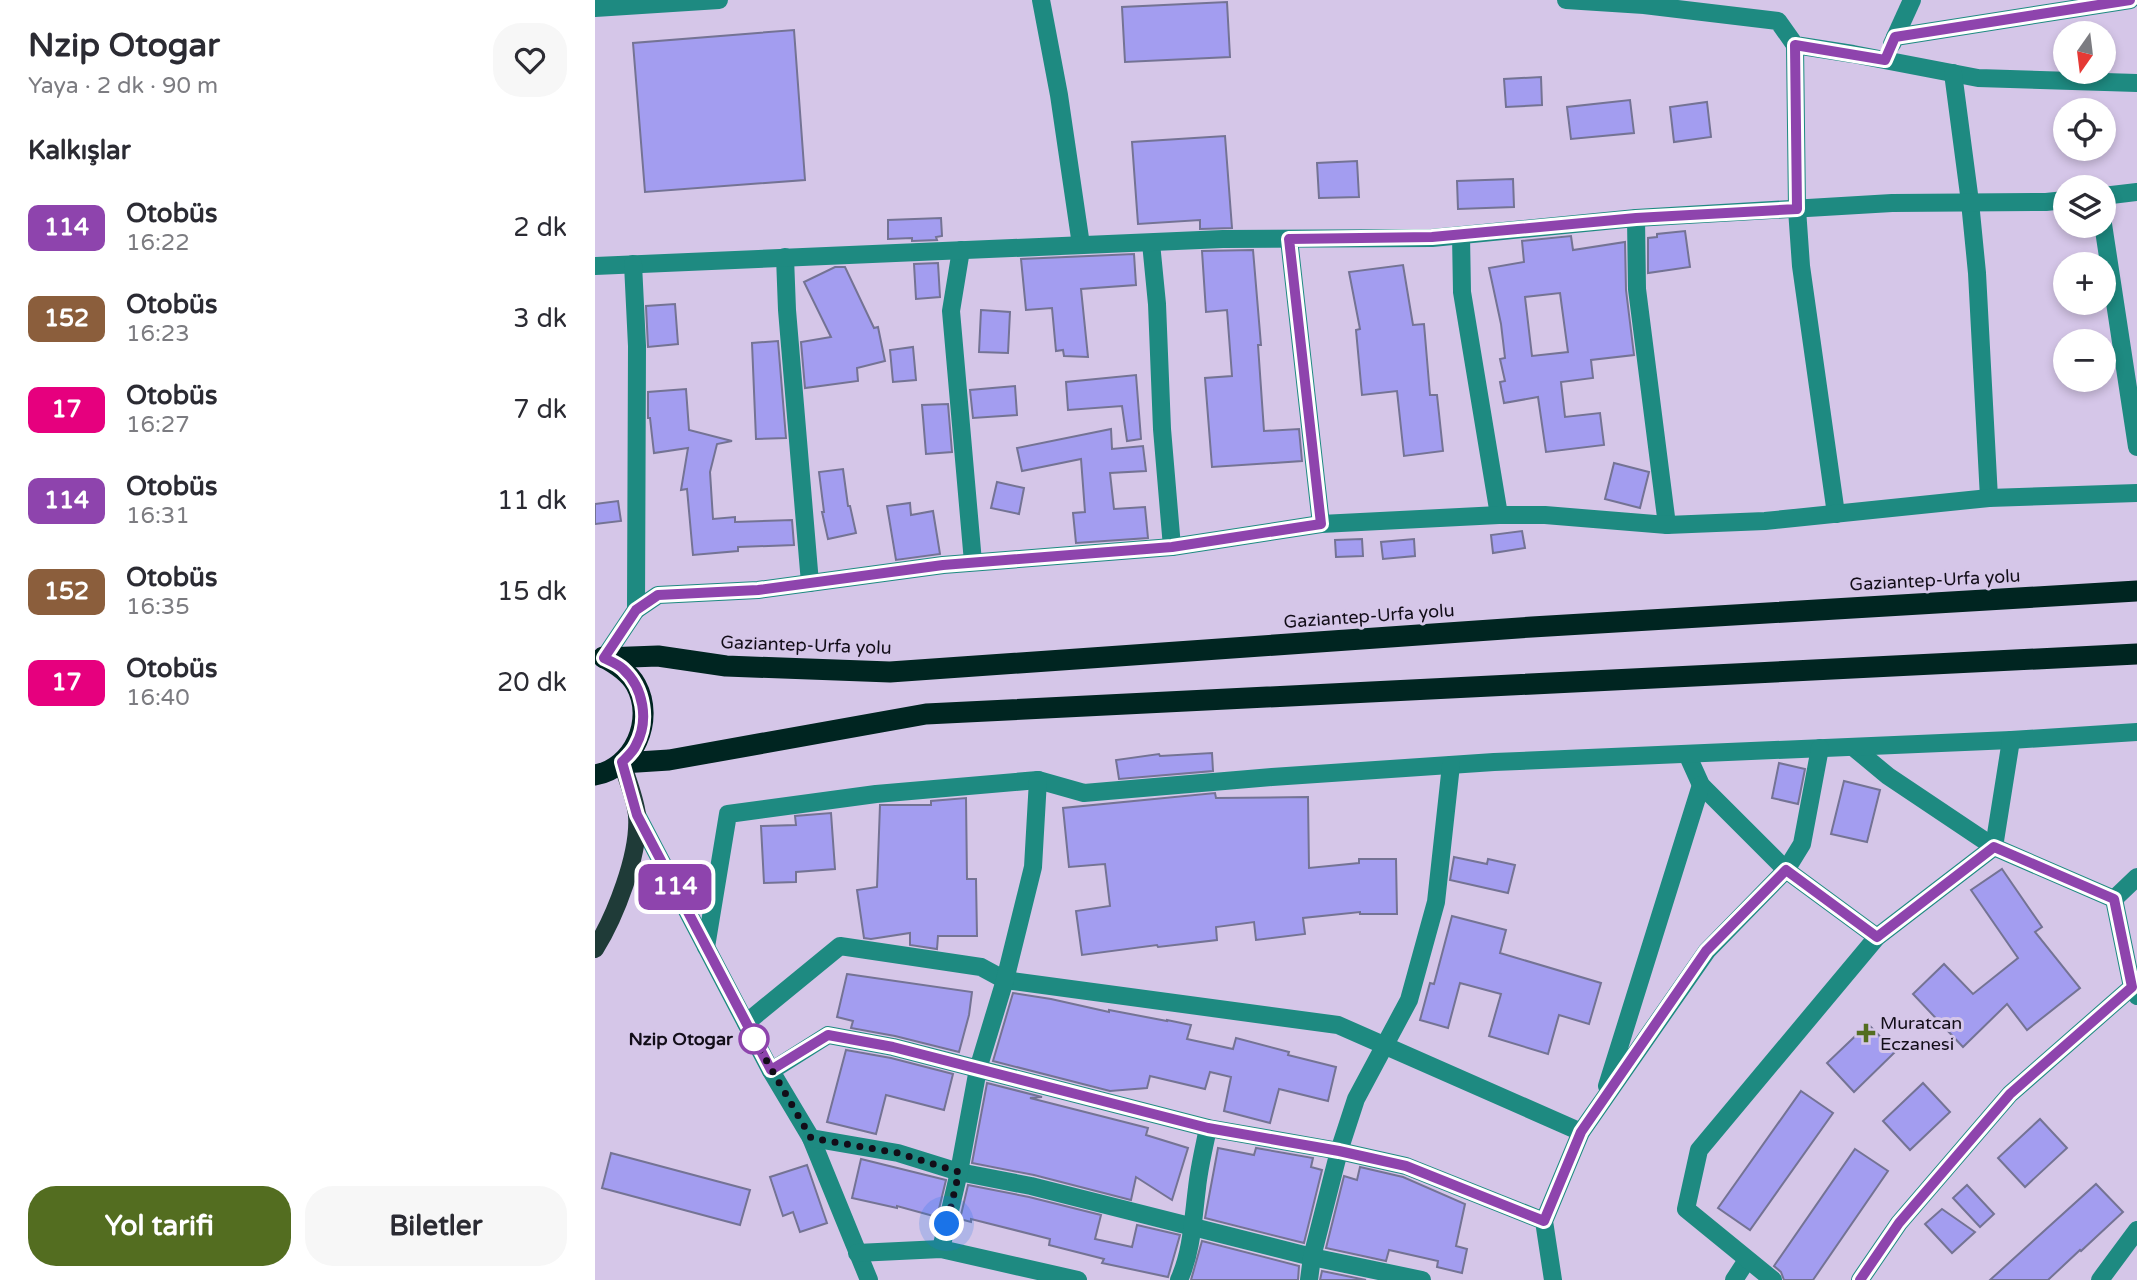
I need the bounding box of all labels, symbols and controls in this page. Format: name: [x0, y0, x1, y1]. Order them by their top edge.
north arrow: [2053, 21, 2116, 84]
map controls: [2053, 21, 2116, 392]
button: heart: [493, 23, 567, 97]
text: Nzip Otogar: [28, 26, 220, 65]
text: Yaya · 2 dk · 90 m: [28, 72, 218, 100]
button: locate: [2053, 98, 2116, 161]
text: Kalkışlar: [28, 135, 131, 166]
button: layers: [2053, 175, 2116, 238]
text: Otobüs: [126, 198, 217, 229]
text: 2 dk: [513, 212, 567, 243]
text: 114: [44, 213, 89, 242]
text: 16:22: [126, 229, 190, 257]
button: +: [2053, 252, 2116, 315]
text: Otobüs: [126, 289, 217, 320]
text: 3 dk: [513, 303, 567, 334]
text: 152: [44, 304, 89, 333]
text: 16:23: [126, 320, 190, 348]
button: −: [2053, 329, 2116, 392]
text: Otobüs: [126, 380, 217, 411]
text: 7 dk: [513, 394, 567, 425]
text: 17: [51, 395, 82, 424]
text: 16:27: [126, 411, 190, 439]
text: Otobüs: [126, 471, 217, 502]
text: 11 dk: [497, 485, 567, 516]
text: 114: [44, 486, 89, 515]
text: 16:31: [126, 502, 190, 530]
text: Otobüs: [126, 562, 217, 593]
street label: Gaziantep-Urfa yolu: [1849, 565, 2021, 595]
text: 15 dk: [497, 576, 567, 607]
text: 152: [44, 577, 89, 606]
text: 16:35: [126, 593, 190, 621]
street label: Gaziantep-Urfa yolu: [1283, 599, 1455, 633]
street label: Gaziantep-Urfa yolu: [720, 631, 892, 659]
text: Otobüs: [126, 653, 217, 684]
text: 20 dk: [497, 667, 567, 698]
text: 17: [51, 668, 82, 697]
text: 16:40: [126, 684, 190, 712]
line badge: 114: [635, 864, 715, 910]
text: 114: [652, 872, 698, 901]
place label: Muratcan Eczanesi: [1880, 1012, 1962, 1055]
marker: Nzip Otogar: [739, 1024, 769, 1054]
marker: Muratcan Eczanesi: [1858, 1025, 1874, 1041]
place label: Nzip Otogar: [628, 1028, 734, 1050]
button: Yol tarifi: [28, 1186, 291, 1266]
button: Biletler: [305, 1186, 567, 1266]
your location: [929, 1206, 964, 1241]

